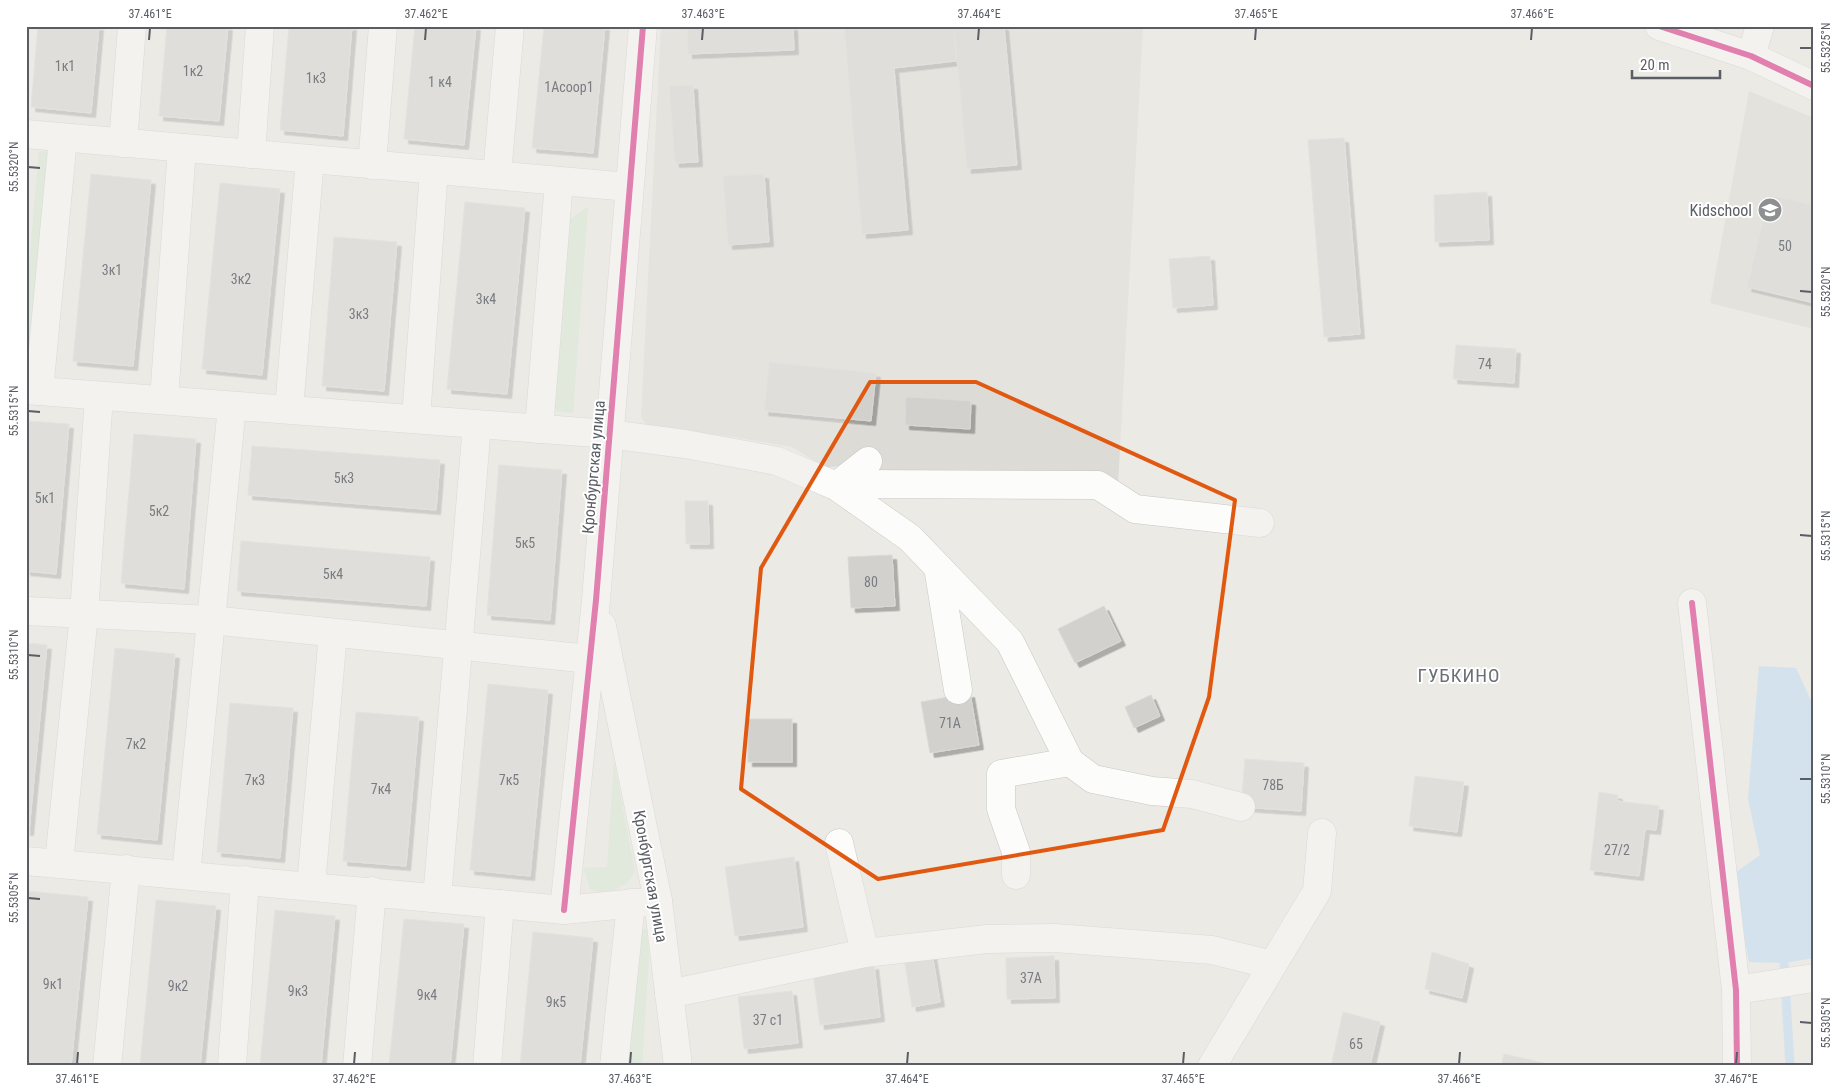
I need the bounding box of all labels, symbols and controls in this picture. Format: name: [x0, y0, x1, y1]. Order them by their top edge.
text: 37.461°E: [128, 7, 172, 21]
text: 37.462°E: [404, 7, 448, 21]
text: 37.463°E: [681, 7, 725, 21]
text: 37.464°E: [957, 7, 1001, 21]
text: 37.465°E: [1234, 7, 1278, 21]
text: 37.466°E: [1510, 7, 1554, 21]
text: 55.5325°N: [1819, 23, 1833, 73]
scale bar: [1632, 48, 1720, 80]
text: 20 m: [1640, 56, 1670, 74]
house number: 1к1: [55, 58, 75, 74]
house number: 1к2: [183, 63, 203, 79]
house number: 1к3: [306, 70, 326, 86]
house number: 1 к4: [428, 74, 452, 90]
house number: 1Асоор1: [544, 79, 594, 95]
text: 55.5320°N: [7, 142, 21, 192]
school or university icon: Kidschool: [1757, 197, 1783, 223]
place label: Kidschool: [1690, 201, 1752, 220]
house number: 50: [1778, 238, 1792, 254]
house number: 3к1: [102, 262, 122, 278]
text: 55.5320°N: [1819, 267, 1833, 317]
house number: 3к2: [231, 271, 251, 287]
house number: 3к4: [476, 291, 496, 307]
house number: 3к3: [349, 306, 369, 322]
house number: 74: [1478, 356, 1492, 372]
text: 55.5315°N: [7, 386, 21, 436]
street label: Кронбургская улица: [578, 400, 609, 535]
house number: 5к3: [334, 470, 354, 486]
house number: 5к1: [35, 490, 55, 506]
house number: 5к2: [149, 503, 169, 519]
text: 55.5315°N: [1819, 511, 1833, 561]
house number: 5к5: [515, 535, 535, 551]
house number: 5к4: [323, 566, 343, 582]
house number: 80: [864, 574, 878, 590]
text: 55.5310°N: [7, 630, 21, 680]
district label: ГУБКИНО: [1418, 664, 1500, 687]
house number: 71А: [939, 715, 961, 731]
house number: 7к2: [126, 736, 146, 752]
text: 55.5310°N: [1819, 754, 1833, 804]
house number: 7к3: [245, 772, 265, 788]
house number: 7к5: [499, 772, 519, 788]
house number: 78Б: [1262, 777, 1284, 793]
house number: 7к4: [371, 781, 391, 797]
street label: Кронбургская улица: [630, 809, 671, 944]
house number: 27/2: [1604, 842, 1630, 858]
text: 55.5305°N: [7, 873, 21, 923]
house number: 37А: [1020, 970, 1042, 986]
house number: 9к1: [43, 976, 63, 992]
house number: 9к2: [168, 978, 188, 994]
house number: 9к3: [288, 983, 308, 999]
house number: 9к4: [417, 987, 437, 1003]
house number: 9к5: [546, 994, 566, 1010]
text: 55.5305°N: [1819, 998, 1833, 1048]
house number: 37 с1: [753, 1012, 783, 1028]
house number: 65: [1349, 1036, 1363, 1052]
text: 37.461°E: [55, 1072, 99, 1086]
text: 37.462°E: [332, 1072, 376, 1086]
text: 37.463°E: [608, 1072, 652, 1086]
text: 37.464°E: [885, 1072, 929, 1086]
text: 37.465°E: [1161, 1072, 1205, 1086]
text: 37.466°E: [1437, 1072, 1481, 1086]
text: 37.467°E: [1714, 1072, 1758, 1086]

